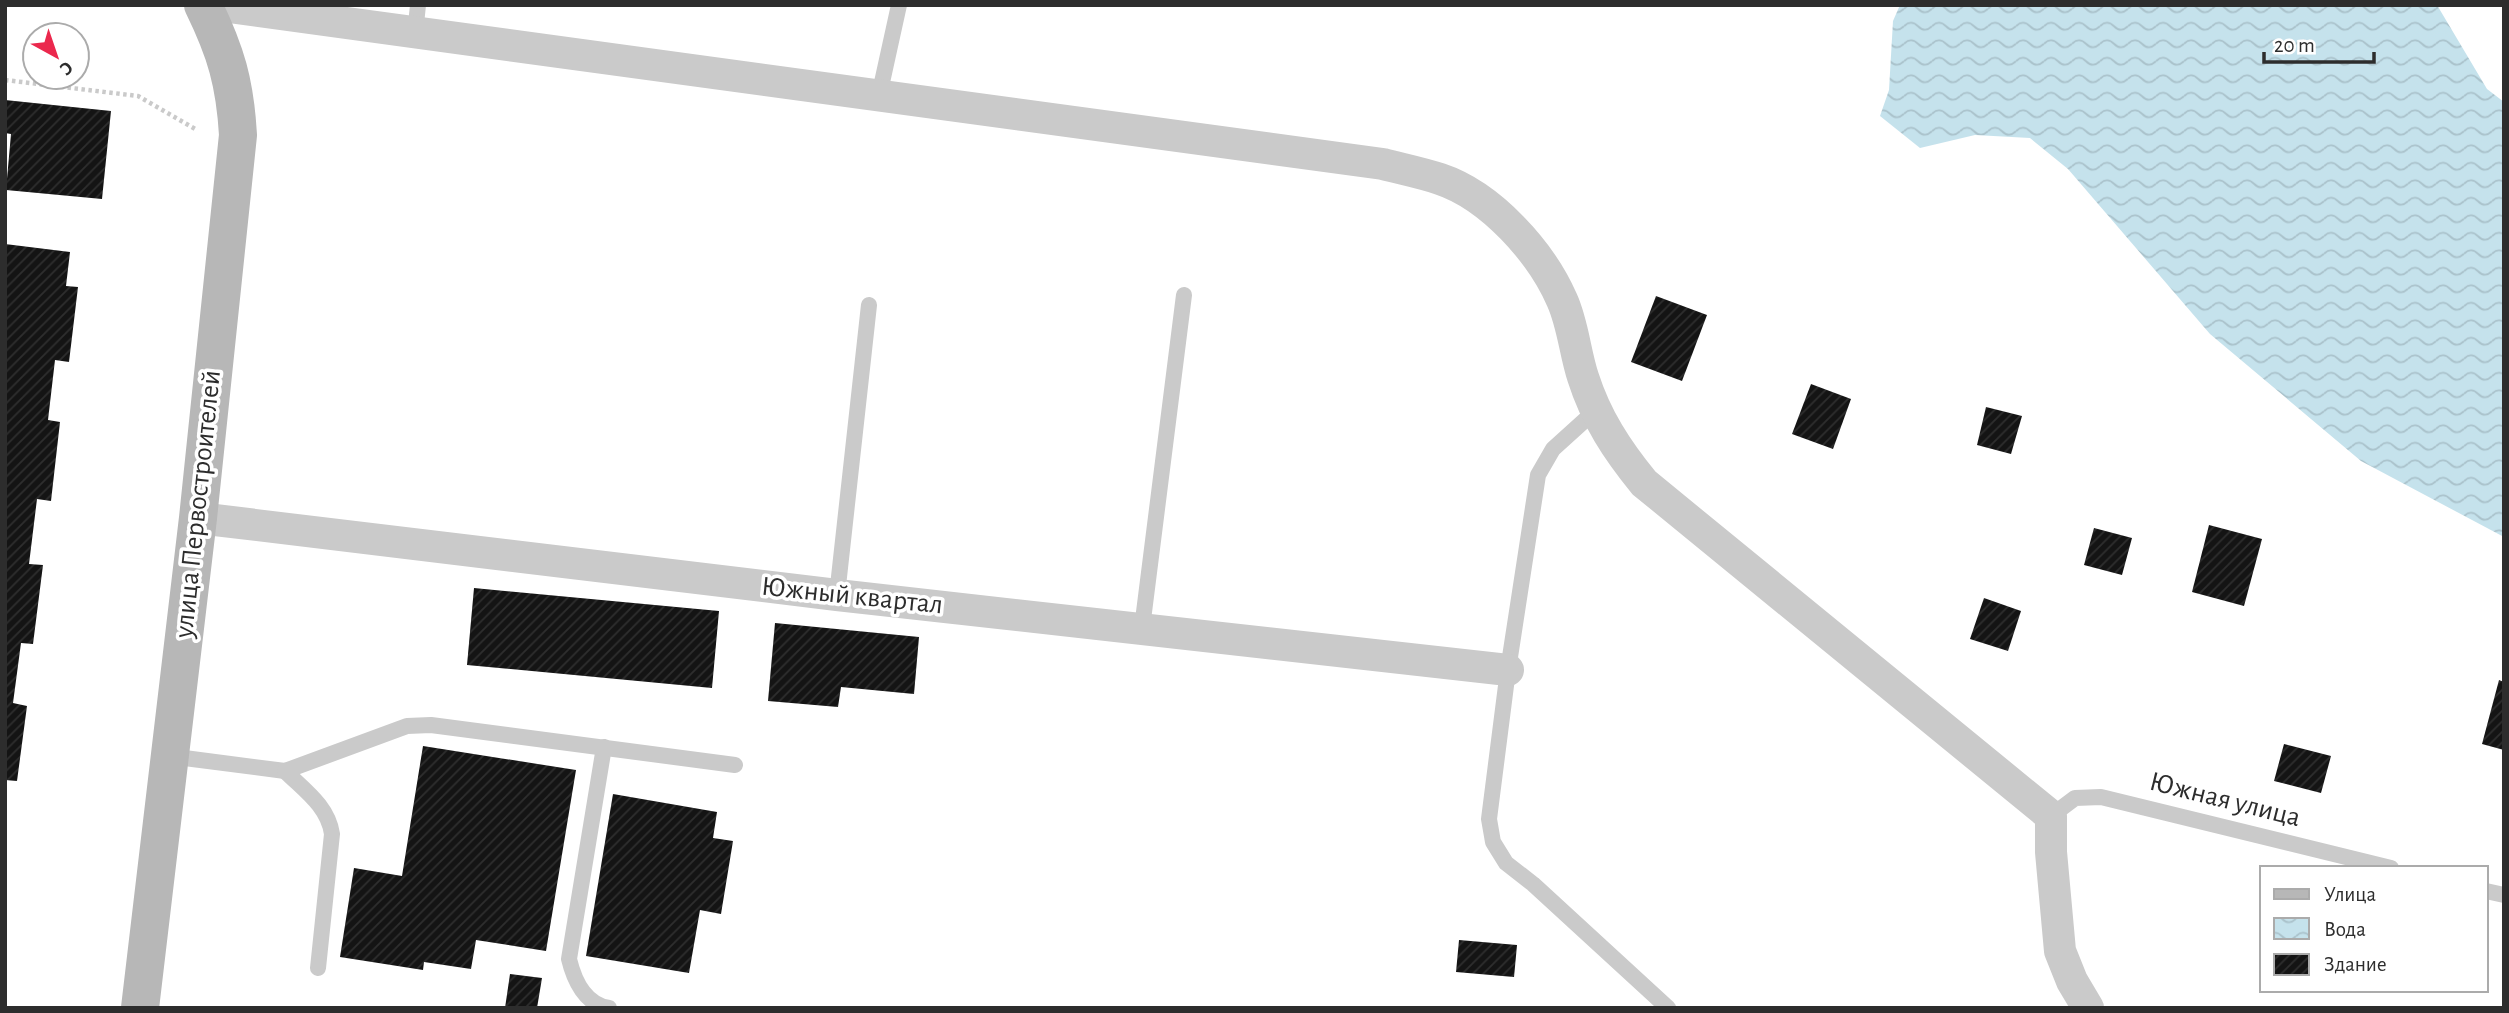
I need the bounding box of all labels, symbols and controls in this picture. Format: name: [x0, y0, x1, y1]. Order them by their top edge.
north arrow: [21, 21, 91, 91]
scale bar: [2264, 21, 2374, 65]
text: 20 m: [2274, 35, 2315, 56]
text: С: [56, 57, 76, 79]
street label: улица Первостроителей: [170, 369, 226, 640]
street label: Южный квартал: [760, 573, 944, 619]
street label: Южная улица: [2147, 768, 2304, 832]
legend: [2260, 866, 2488, 992]
text: Улица: [2324, 884, 2377, 905]
text: Вода: [2324, 919, 2366, 940]
text: Здание: [2324, 954, 2387, 975]

